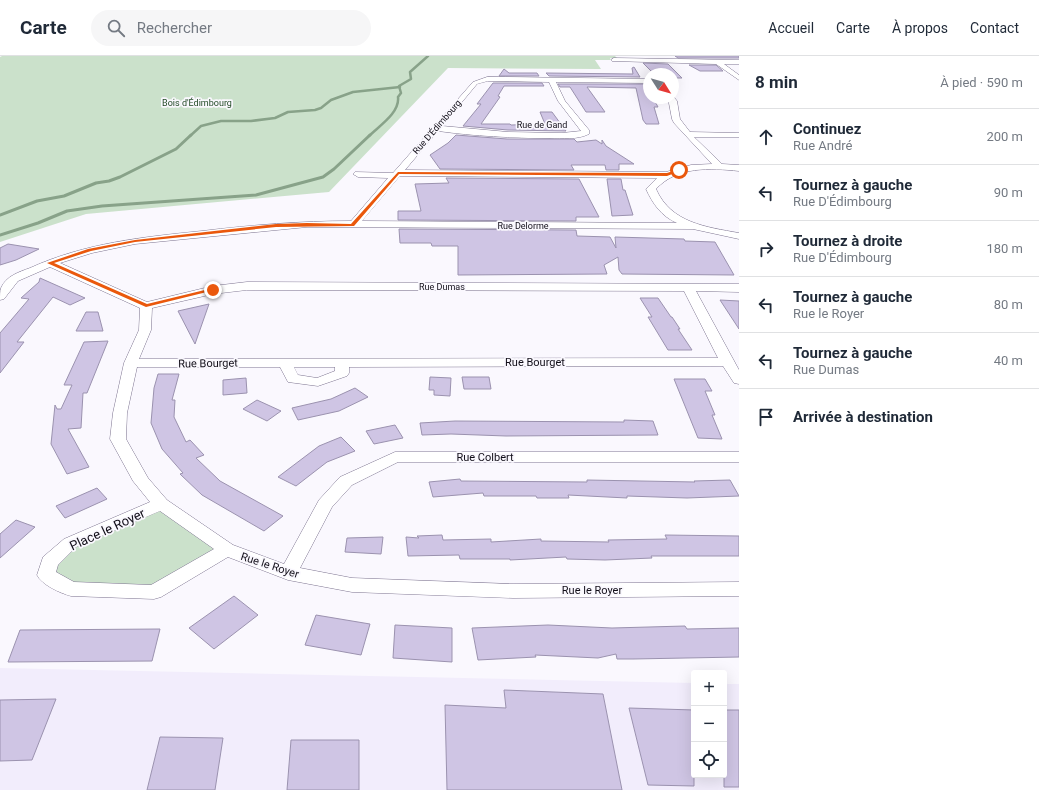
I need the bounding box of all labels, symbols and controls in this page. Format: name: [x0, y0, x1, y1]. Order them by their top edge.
search box: [91, 10, 371, 46]
text: Carte: [20, 16, 67, 39]
icon: search: [105, 17, 127, 39]
text: Rechercher: [137, 19, 212, 37]
text: Accueil: [768, 20, 814, 36]
text: Carte: [836, 20, 870, 36]
text: À propos: [892, 20, 948, 36]
text: Contact: [970, 20, 1019, 36]
north arrow: [643, 68, 679, 104]
text: 8 min: [755, 72, 798, 92]
text: À pied · 590 m: [940, 75, 1023, 90]
park label: Bois d'Édimbourg: [162, 97, 232, 108]
street label: Rue D'Édimbourg: [410, 97, 463, 156]
street label: Rue de Gand: [517, 120, 567, 130]
text: Continuez: [793, 120, 861, 138]
icon: ahead: [755, 126, 777, 148]
text: 200 m: [986, 129, 1023, 144]
text: Rue André: [793, 138, 852, 153]
route start: [670, 161, 688, 179]
text: Tournez à gauche: [793, 176, 912, 194]
icon: left: [755, 182, 777, 204]
text: 90 m: [994, 185, 1023, 200]
text: Rue D'Édimbourg: [793, 194, 892, 209]
street label: Rue Delorme: [497, 221, 549, 231]
text: Tournez à droite: [793, 232, 902, 250]
icon: right: [755, 238, 777, 260]
text: 180 m: [986, 241, 1023, 256]
text: Rue D'Édimbourg: [793, 250, 892, 265]
route end: [204, 281, 222, 299]
street label: Rue Dumas: [419, 282, 465, 292]
text: Tournez à gauche: [793, 288, 912, 306]
icon: left: [755, 294, 777, 316]
text: 80 m: [994, 297, 1023, 312]
text: Rue le Royer: [793, 306, 864, 321]
text: Tournez à gauche: [793, 344, 912, 362]
icon: left: [755, 350, 777, 372]
text: 40 m: [994, 353, 1023, 368]
street label: Rue Bourget: [178, 356, 238, 371]
street label: Rue Bourget: [505, 356, 565, 369]
text: Rue Dumas: [793, 362, 859, 377]
icon: arrive: [755, 406, 777, 428]
text: Arrivée à destination: [793, 408, 933, 426]
street label: Rue Colbert: [456, 451, 514, 464]
street label: Place le Royer: [67, 505, 148, 553]
street label: Rue le Royer: [239, 550, 301, 581]
street label: Rue le Royer: [562, 584, 622, 597]
map controls: [691, 670, 727, 778]
button: +: [691, 670, 727, 706]
button: −: [691, 706, 727, 742]
button: locate: [691, 742, 727, 778]

